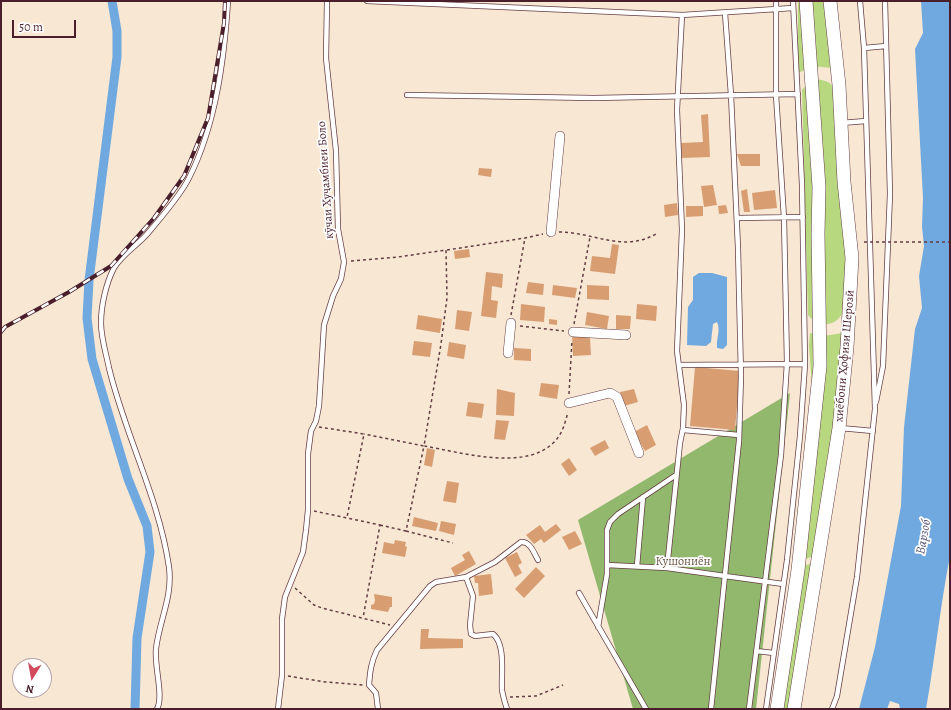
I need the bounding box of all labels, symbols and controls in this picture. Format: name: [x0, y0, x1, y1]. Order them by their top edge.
scale bar: [14, 12, 78, 38]
text: 50 m: [19, 19, 43, 35]
street label: кӯчаи Хуҷамбиеи Боло: [315, 121, 337, 239]
street label: хиёбони Ҳофизи Шерозӣ: [832, 289, 858, 423]
water label: Варзоб: [913, 518, 935, 556]
park label: Кушониён: [655, 555, 711, 569]
north arrow: [12, 658, 52, 698]
text: N: [24, 681, 35, 697]

